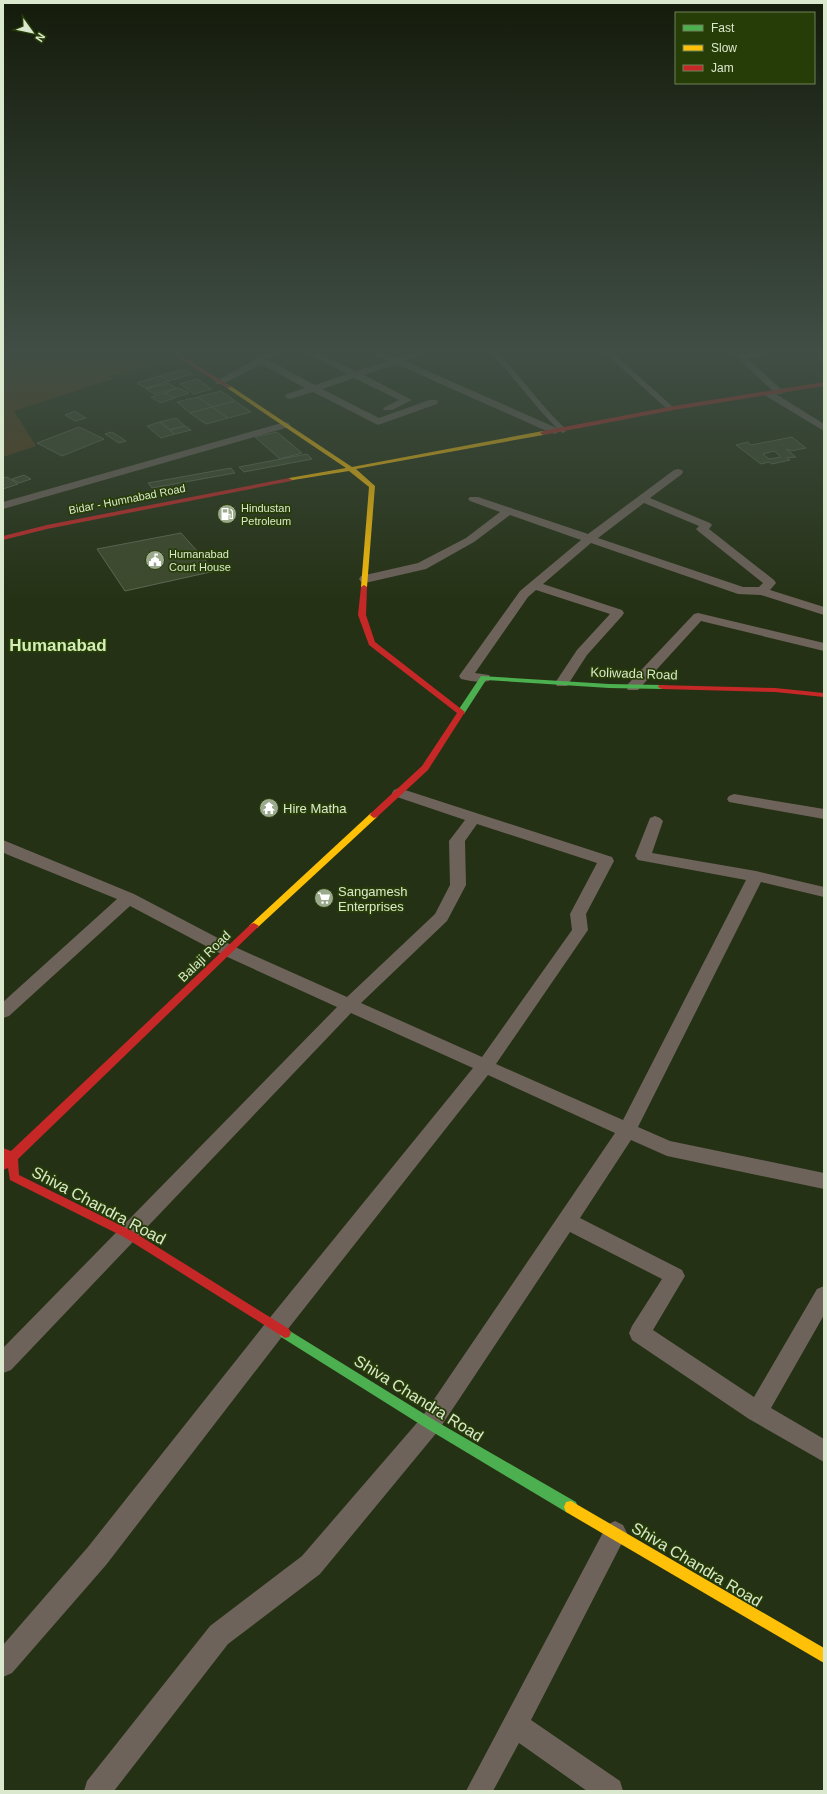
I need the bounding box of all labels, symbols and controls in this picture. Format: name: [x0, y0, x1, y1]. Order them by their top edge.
north arrow: [12, 12, 52, 52]
legend: [675, 12, 815, 84]
text: Fast: [711, 21, 735, 35]
text: N: [33, 31, 48, 44]
text: Slow: [711, 41, 737, 55]
text: Jam: [711, 61, 734, 75]
street label: Bidar - Humnabad Road: [68, 482, 186, 516]
place label: Hindustan Petroleum: [241, 502, 291, 527]
fuel station icon: Hindustan Petroleum: [216, 503, 238, 525]
place label: Humanabad Court House: [169, 548, 231, 573]
public building icon: Humanabad Court House: [144, 549, 166, 571]
district label: Humanabad: [9, 636, 107, 655]
street label: Koliwada Road: [590, 664, 678, 683]
temple icon: Hire Matha: [258, 797, 280, 819]
place label: Hire Matha: [283, 801, 347, 816]
place label: Sangamesh Enterprises: [338, 884, 407, 914]
supermarket icon: Sangamesh Enterprises: [313, 887, 335, 909]
street label: Balaji Road: [175, 928, 233, 985]
street label: Shiva Chandra Road: [29, 1163, 168, 1248]
street label: Shiva Chandra Road: [351, 1352, 486, 1445]
street label: Shiva Chandra Road: [629, 1519, 765, 1610]

